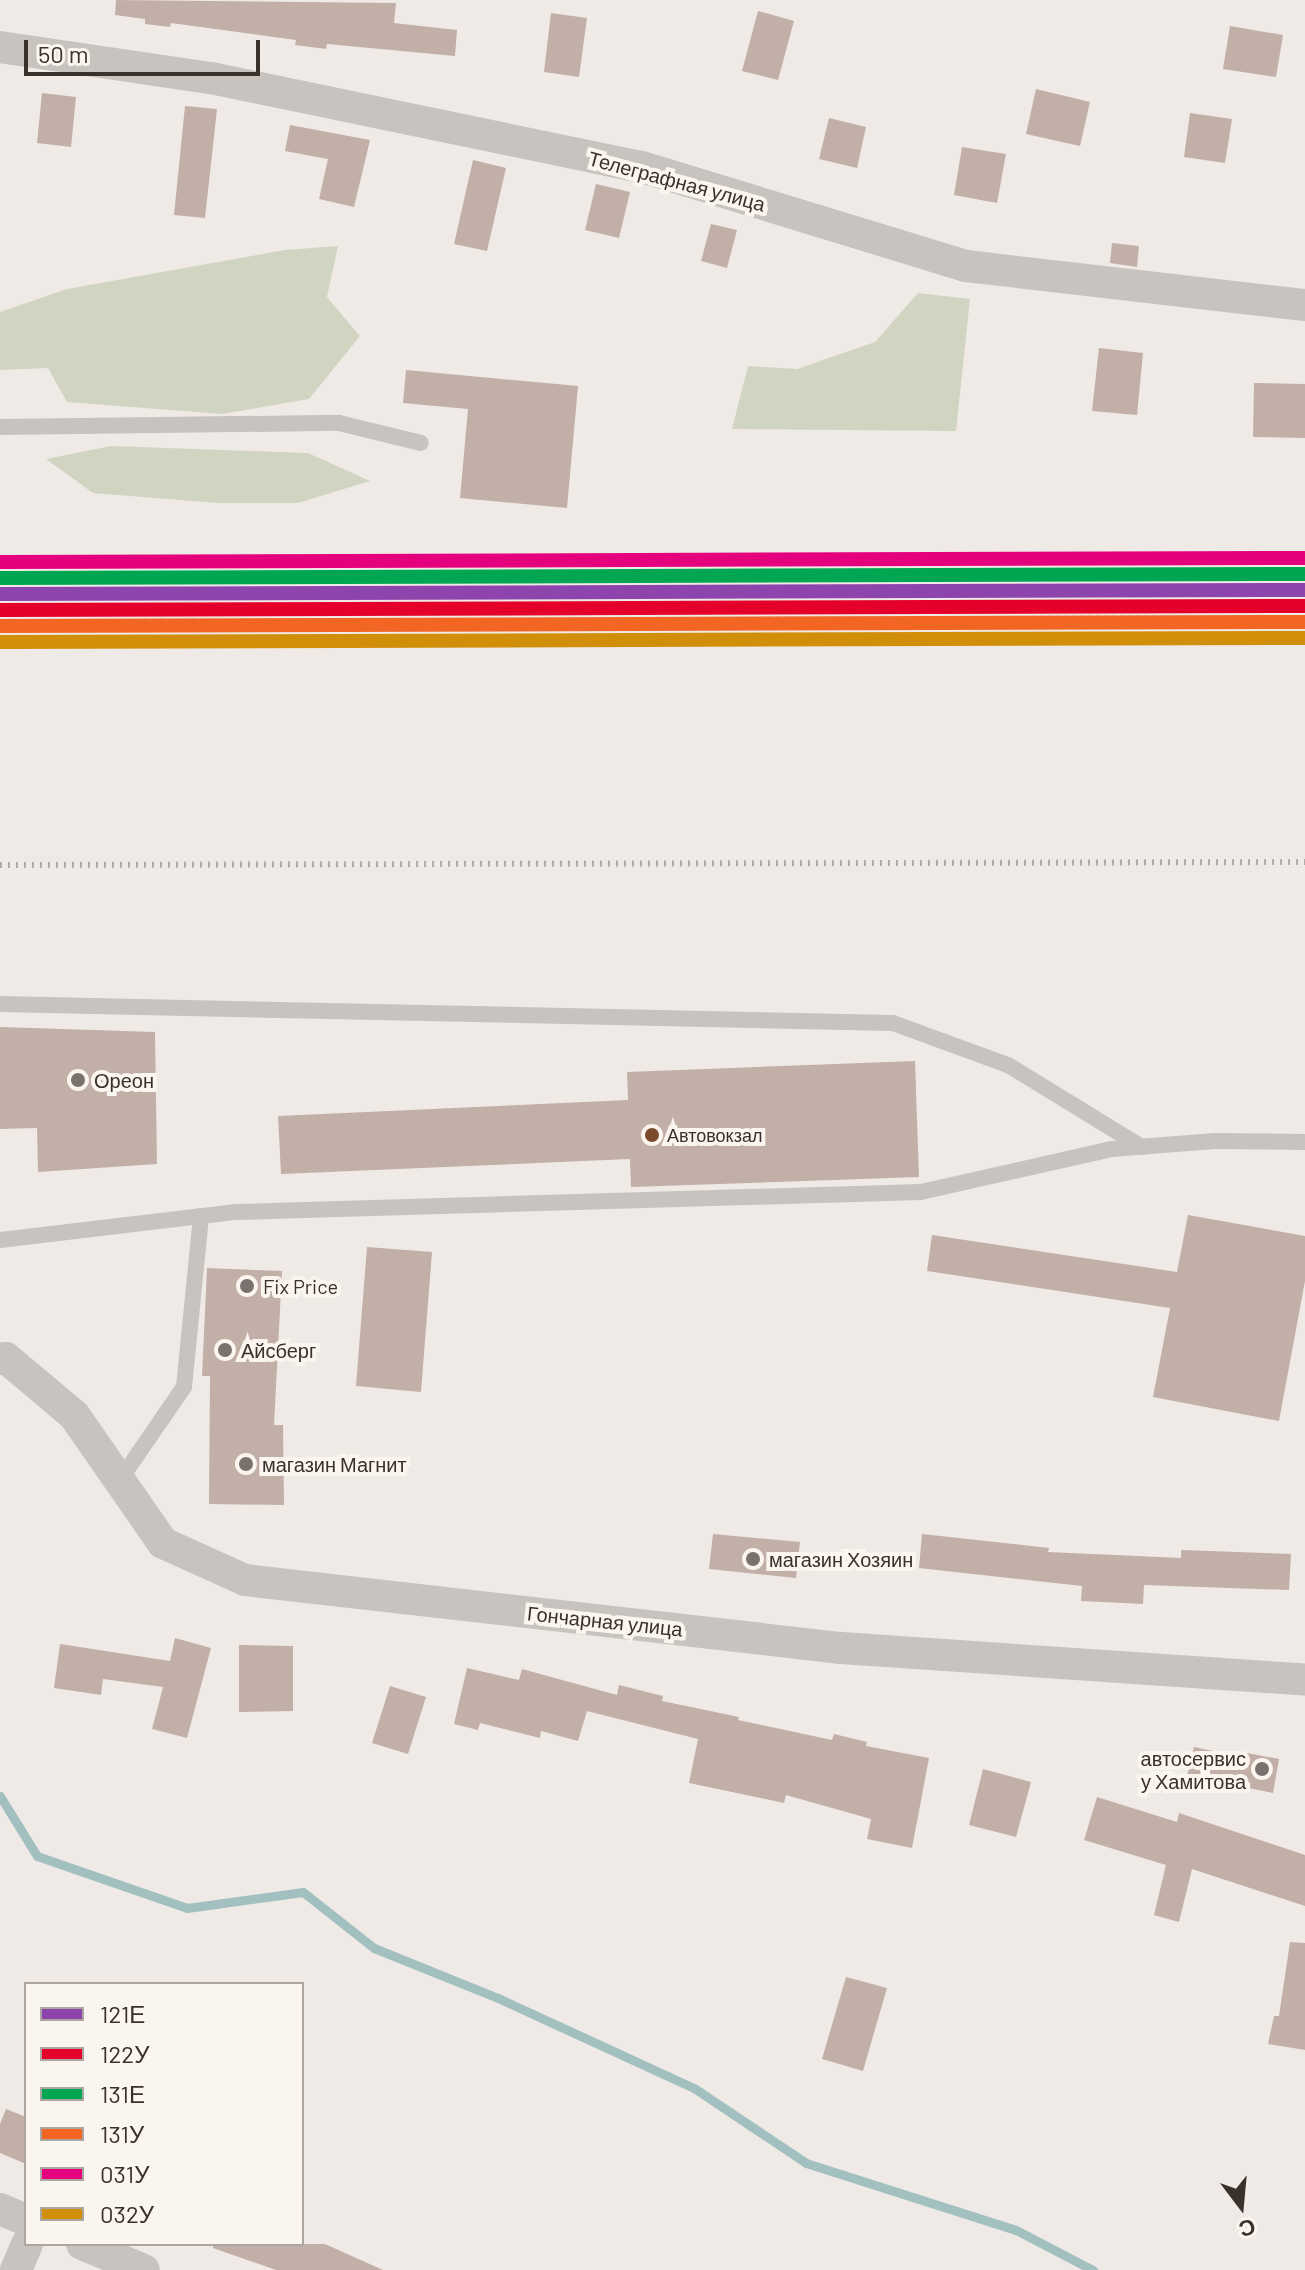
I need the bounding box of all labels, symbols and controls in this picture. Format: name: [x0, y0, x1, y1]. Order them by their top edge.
scale bar: [28, 24, 264, 74]
text: 50 m: [38, 39, 89, 68]
street label: Телеграфная улица: [586, 146, 768, 216]
place label: Ореон: [94, 1068, 154, 1092]
marker: Ореон: [69, 1071, 87, 1089]
place label: Автовокзал: [667, 1124, 762, 1146]
marker: Автовокзал: [644, 1127, 660, 1143]
place label: Fix Price: [263, 1274, 338, 1298]
marker: Fix Price: [238, 1277, 256, 1295]
place label: Айсберг: [241, 1338, 316, 1362]
marker: Айсберг: [216, 1341, 234, 1359]
place label: магазин Магнит: [262, 1452, 407, 1476]
marker: магазин Магнит: [237, 1455, 255, 1473]
place label: магазин Хозяин: [769, 1547, 913, 1571]
marker: магазин Хозяин: [744, 1550, 762, 1568]
street label: Гончарная улица: [526, 1601, 684, 1641]
place label: автосервис у Хамитова: [1141, 1746, 1246, 1793]
marker: автосервис у Хамитова: [1253, 1760, 1271, 1778]
legend: [24, 1982, 304, 2246]
text: 121Е: [100, 1999, 145, 2028]
text: 122У: [100, 2039, 149, 2068]
text: 131Е: [100, 2079, 145, 2108]
text: 131У: [100, 2119, 144, 2148]
text: 031У: [100, 2159, 149, 2188]
north arrow: [1201, 2166, 1281, 2246]
text: 032У: [100, 2199, 154, 2228]
text: С: [1236, 2214, 1259, 2244]

